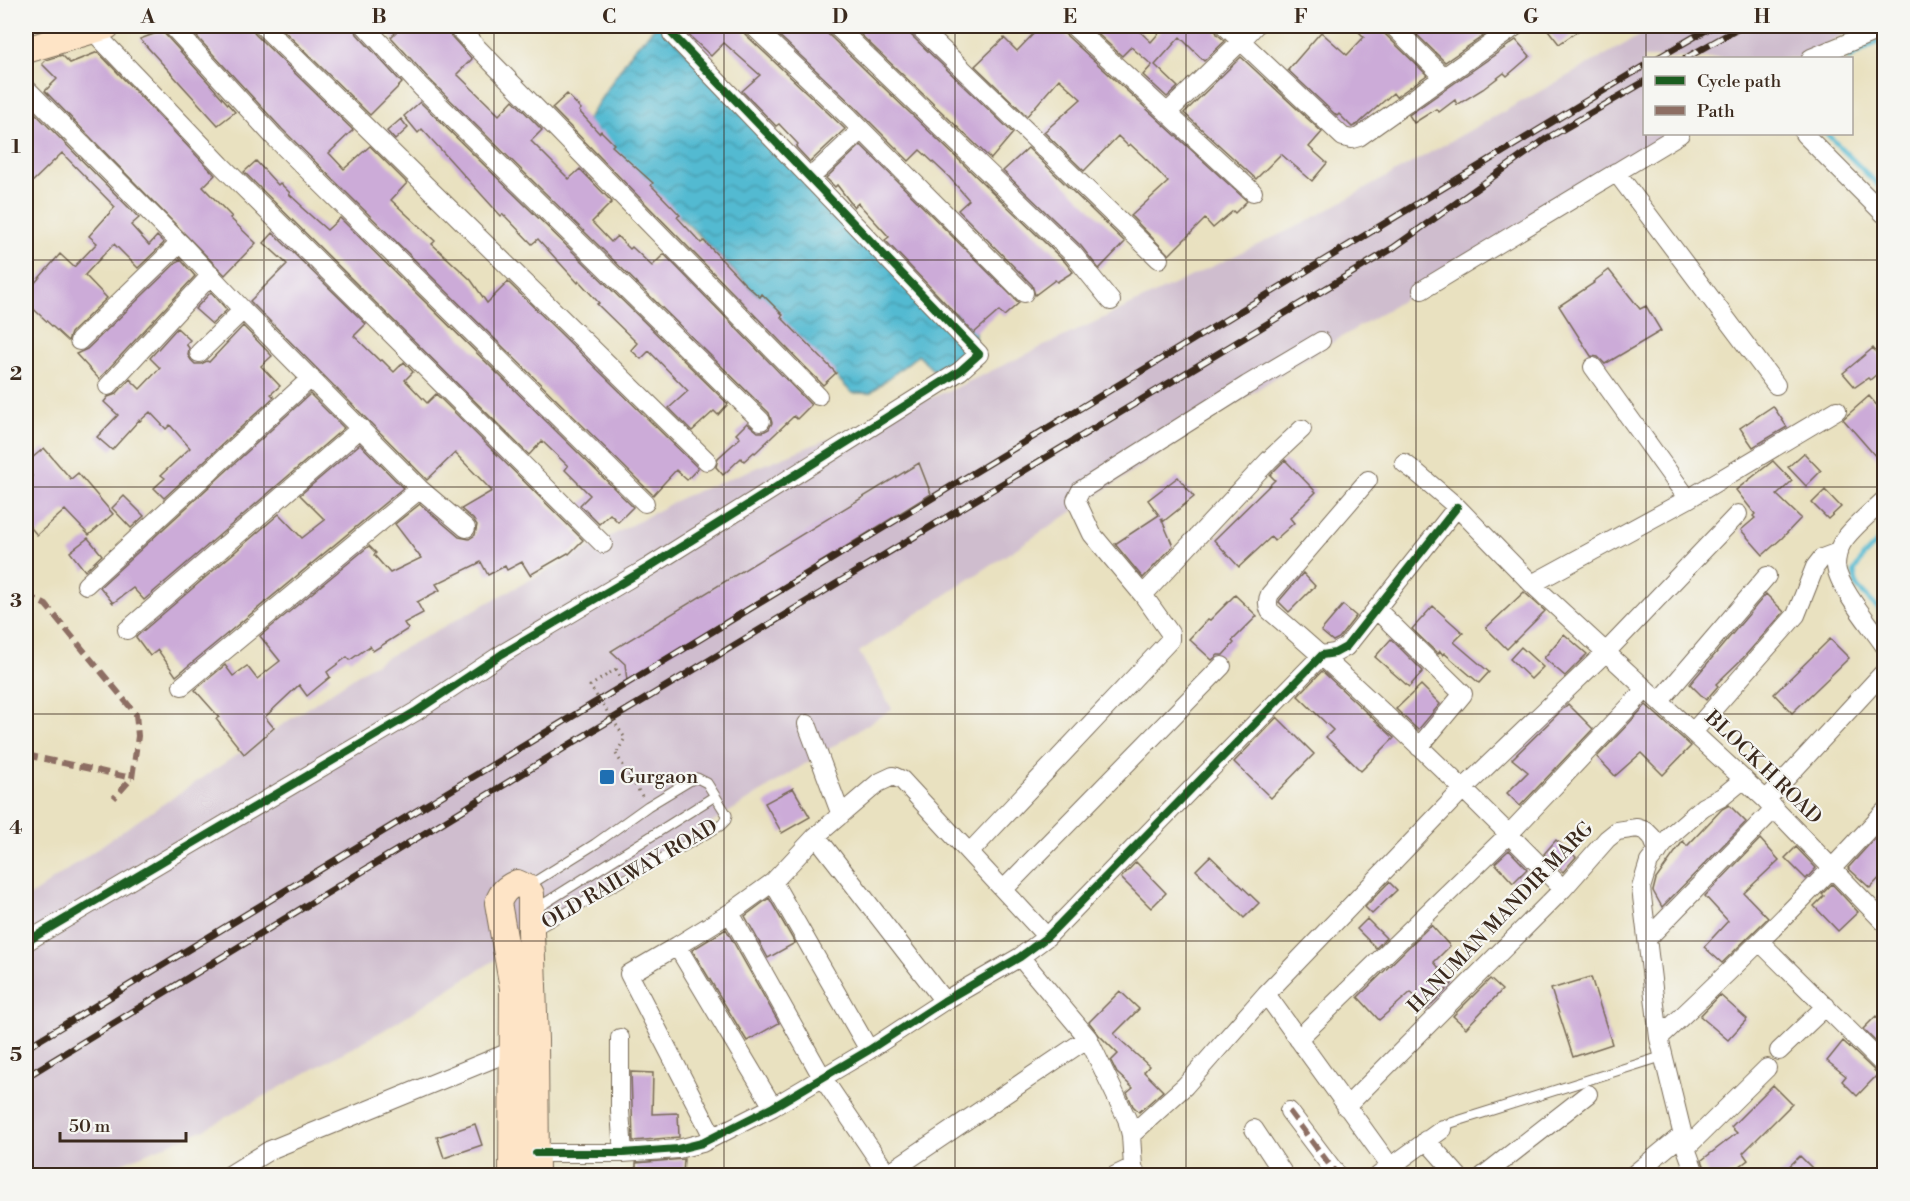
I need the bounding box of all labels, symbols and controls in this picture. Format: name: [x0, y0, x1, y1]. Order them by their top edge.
text: A: [140, 5, 156, 30]
text: B: [371, 5, 387, 30]
text: C: [602, 5, 616, 30]
text: D: [832, 5, 848, 30]
text: E: [1063, 5, 1077, 30]
text: F: [1294, 5, 1308, 30]
text: G: [1523, 5, 1539, 30]
text: H: [1754, 5, 1771, 30]
legend: [1643, 57, 1853, 135]
text: Cycle path: [1697, 70, 1781, 93]
text: Path: [1697, 100, 1735, 123]
text: 1: [11, 135, 21, 160]
text: 2: [10, 362, 22, 387]
text: 3: [10, 589, 22, 614]
street label: BLOCK H ROAD: [1699, 705, 1827, 830]
place label: Gurgaon: [620, 765, 698, 790]
marker: Gurgaon: [598, 768, 616, 786]
street label: OLD RAILWAY ROAD: [537, 814, 723, 936]
text: 4: [9, 816, 23, 841]
street label: HANUMAN MANDIR MARG: [1403, 817, 1599, 1019]
text: 5: [10, 1043, 22, 1068]
scale bar: [60, 1105, 186, 1143]
text: 50 m: [69, 1115, 111, 1138]

